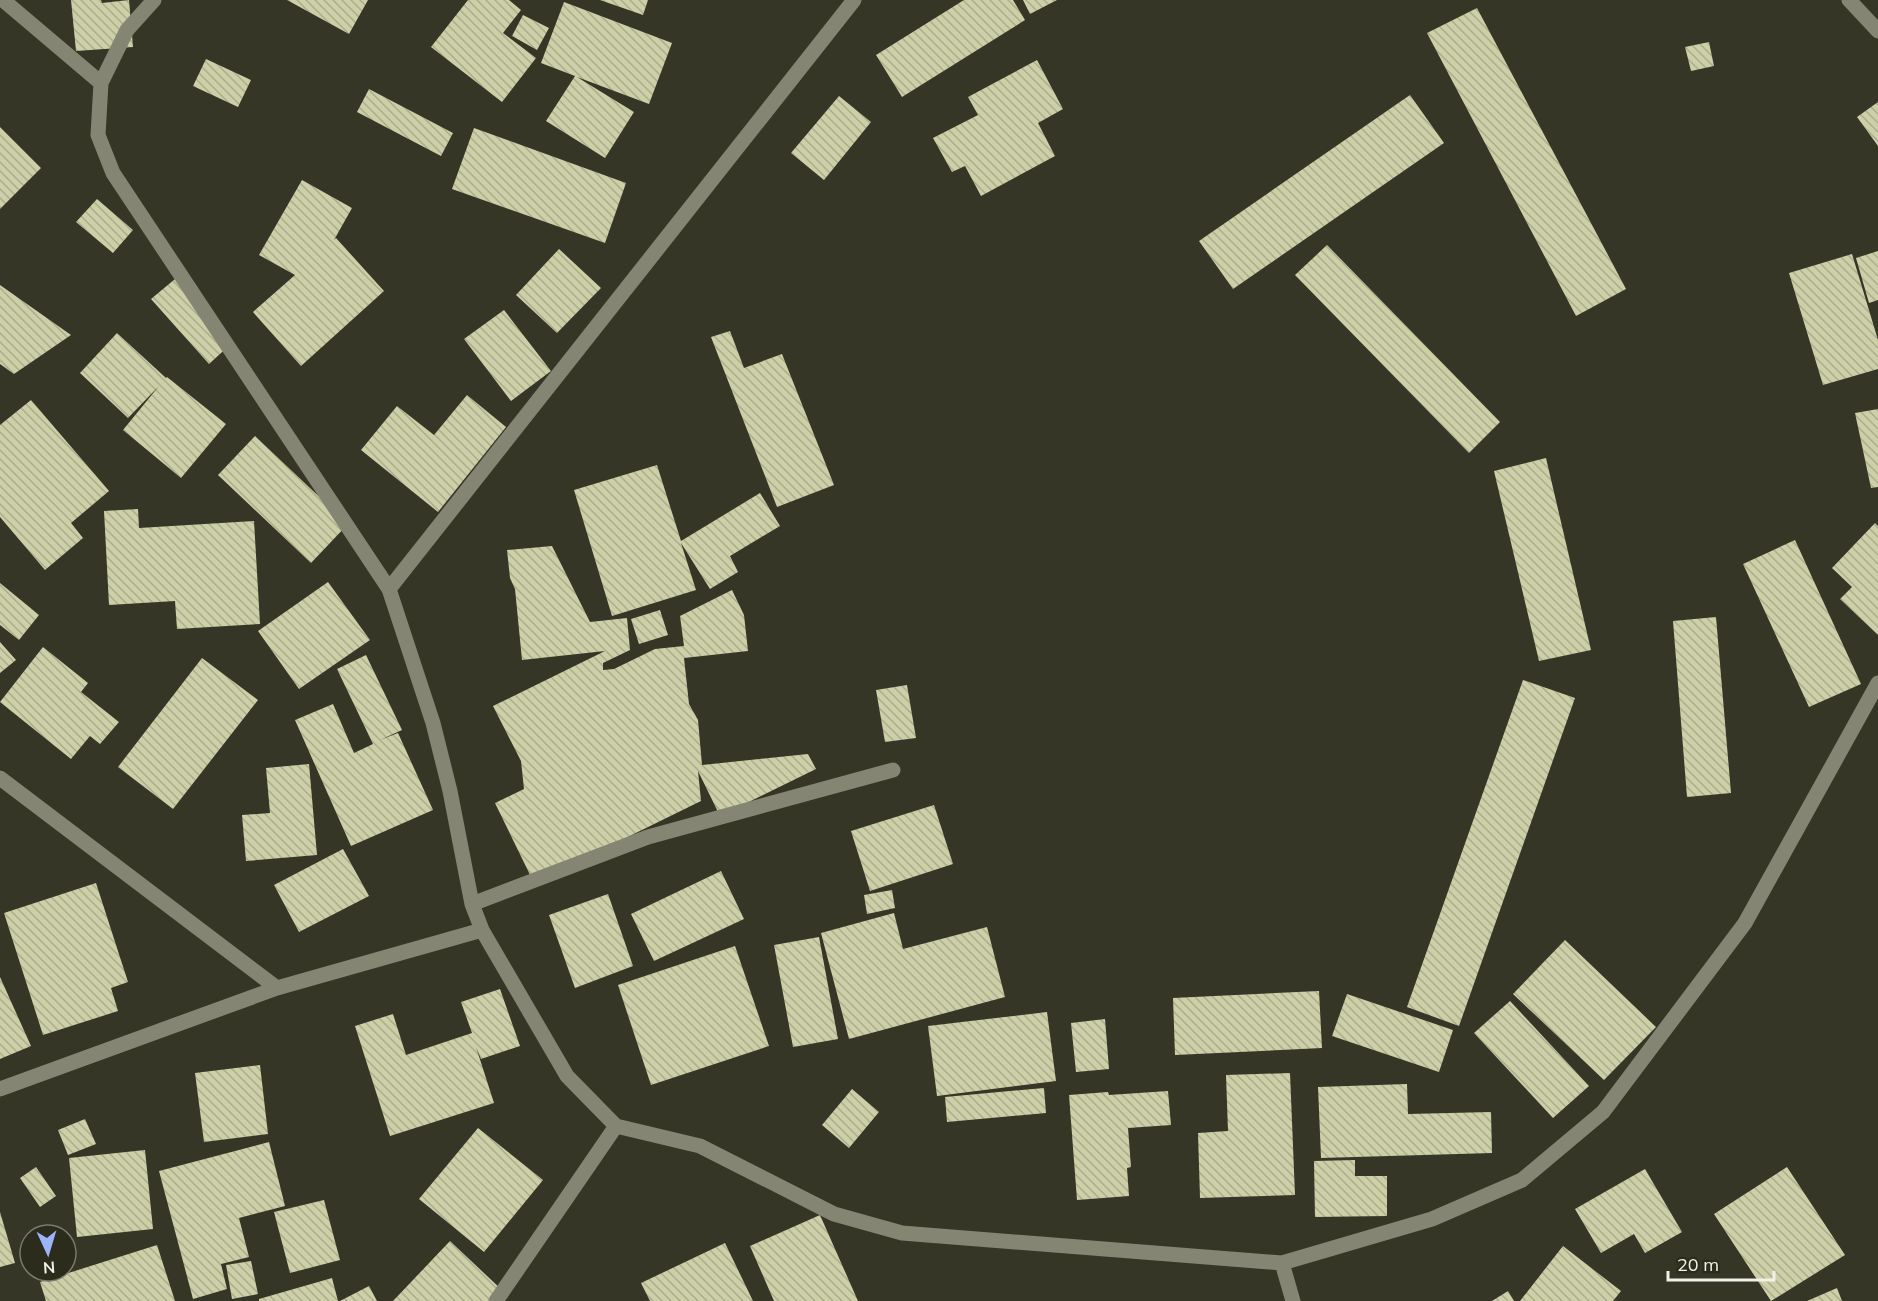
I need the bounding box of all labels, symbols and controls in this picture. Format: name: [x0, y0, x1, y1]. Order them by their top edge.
north arrow: [18, 1223, 78, 1283]
scale bar: [1668, 1244, 1774, 1282]
text: 20 m: [1677, 1253, 1719, 1276]
text: N: [42, 1258, 56, 1278]

